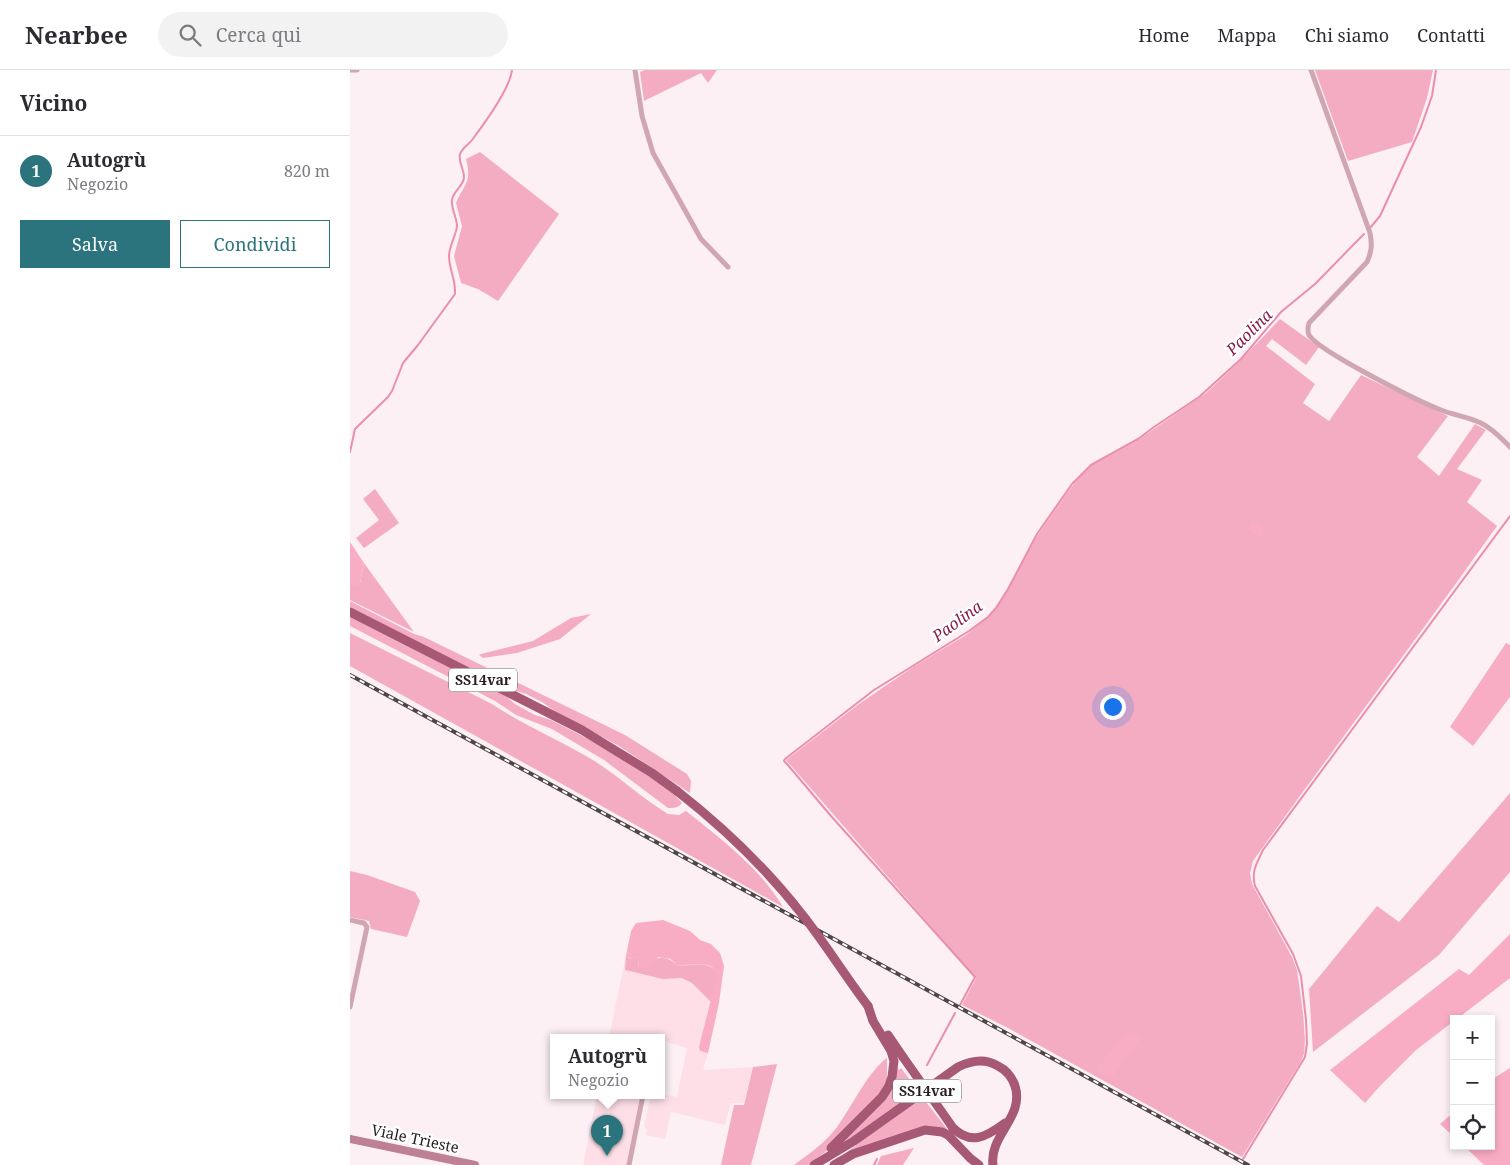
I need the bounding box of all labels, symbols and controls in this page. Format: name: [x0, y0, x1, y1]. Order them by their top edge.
search box: [158, 12, 508, 57]
text: Nearbee: [25, 18, 128, 51]
icon: search: [176, 21, 204, 49]
text: Cerca qui: [216, 22, 301, 48]
text: Home: [1138, 23, 1189, 47]
text: Mappa: [1217, 23, 1277, 47]
text: Chi siamo: [1305, 23, 1389, 47]
text: Contatti: [1417, 23, 1485, 47]
text: Vicino: [20, 89, 87, 117]
text: Autogrù: [67, 147, 146, 173]
text: 1: [31, 160, 41, 182]
text: 820 m: [284, 160, 330, 182]
text: Negozio: [67, 173, 128, 195]
button: Salva: [20, 220, 170, 268]
button: Condividi: [180, 220, 330, 268]
water label: Paolina: [1220, 304, 1277, 361]
water label: Paolina: [927, 595, 987, 647]
road number: SS14var: [449, 668, 517, 692]
your location: [1100, 694, 1126, 720]
map controls: [1450, 1015, 1495, 1150]
button: +: [1450, 1015, 1495, 1060]
popup: [550, 1034, 665, 1099]
text: Autogrù: [568, 1043, 647, 1069]
button: −: [1450, 1060, 1495, 1105]
text: Negozio: [568, 1069, 629, 1091]
road number: SS14var: [893, 1079, 961, 1102]
button: locate: [1450, 1105, 1495, 1150]
pin: 1: [591, 1115, 623, 1156]
street label: Viale Trieste: [370, 1119, 461, 1157]

